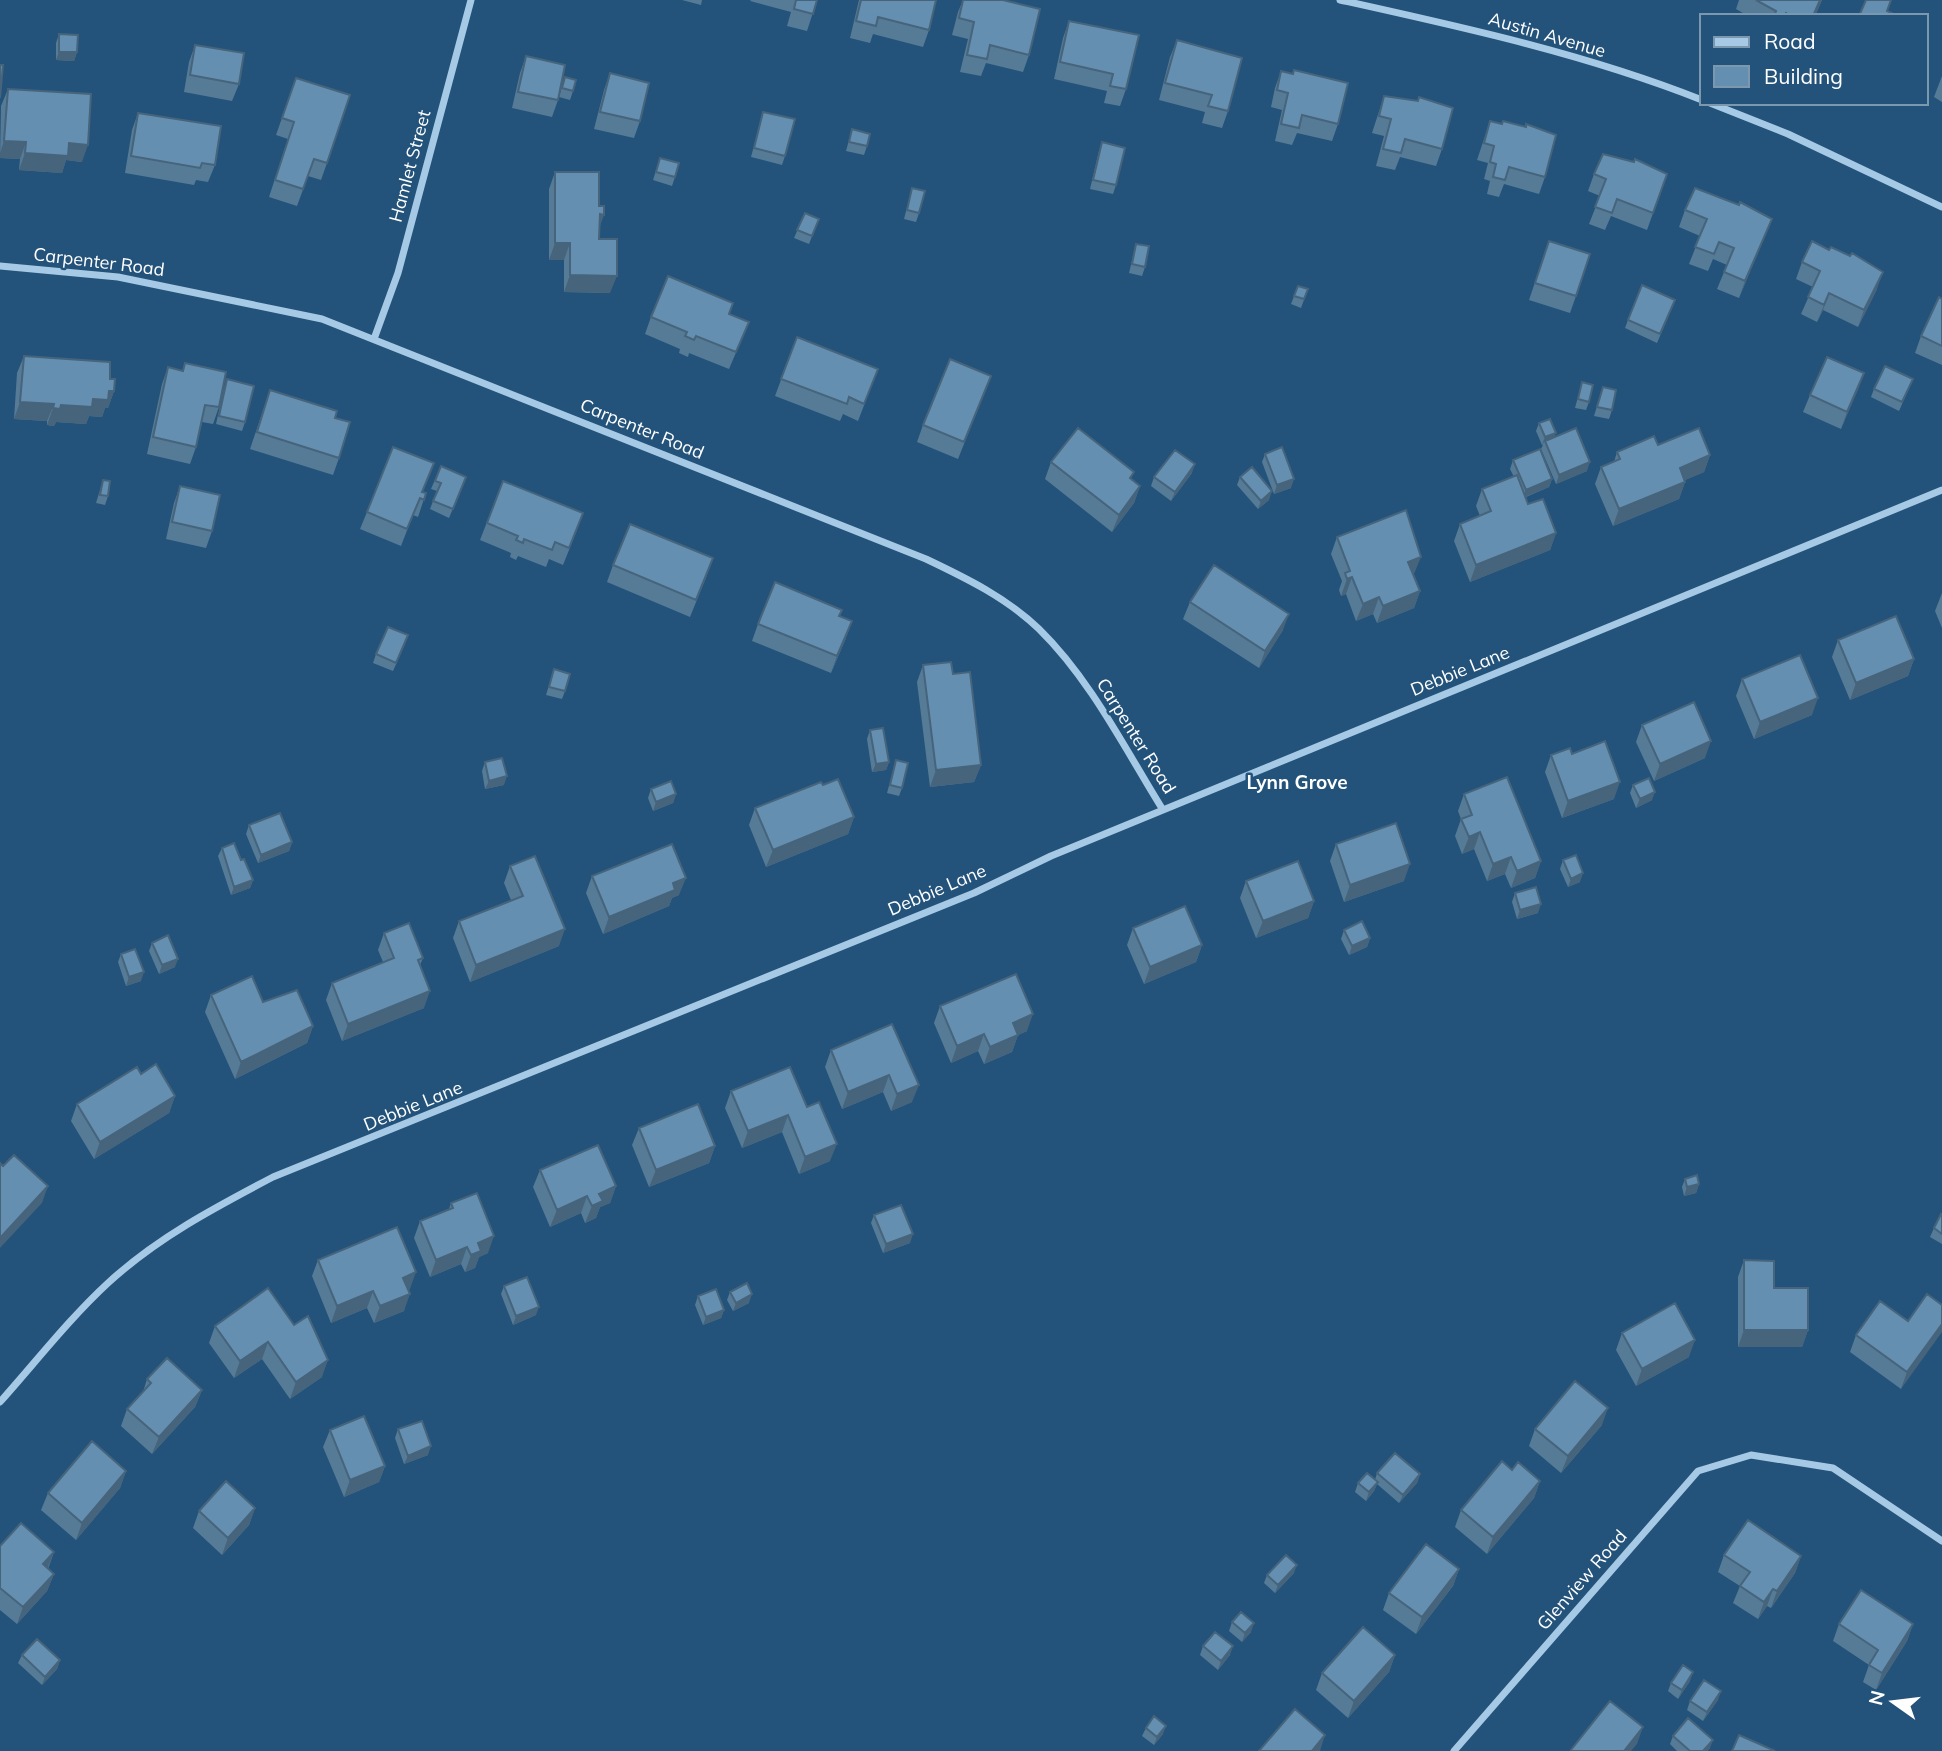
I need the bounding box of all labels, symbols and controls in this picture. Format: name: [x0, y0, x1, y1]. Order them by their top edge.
street label: Austin Avenue: [1486, 7, 1608, 62]
legend: [1700, 14, 1928, 105]
text: Road: [1764, 28, 1815, 54]
text: Building: [1764, 63, 1843, 89]
street label: Hamlet Street: [383, 107, 436, 225]
street label: Carpenter Road: [32, 242, 166, 281]
street label: Carpenter Road: [577, 393, 708, 464]
street label: Debbie Lane: [1407, 640, 1513, 701]
street label: Carpenter Road: [1092, 674, 1181, 798]
district label: Lynn Grove: [1246, 770, 1348, 794]
street label: Debbie Lane: [884, 859, 989, 921]
street label: Debbie Lane: [360, 1075, 466, 1136]
street label: Glenview Road: [1532, 1525, 1632, 1635]
north arrow: [1858, 1667, 1928, 1737]
text: N: [1863, 1688, 1890, 1708]

